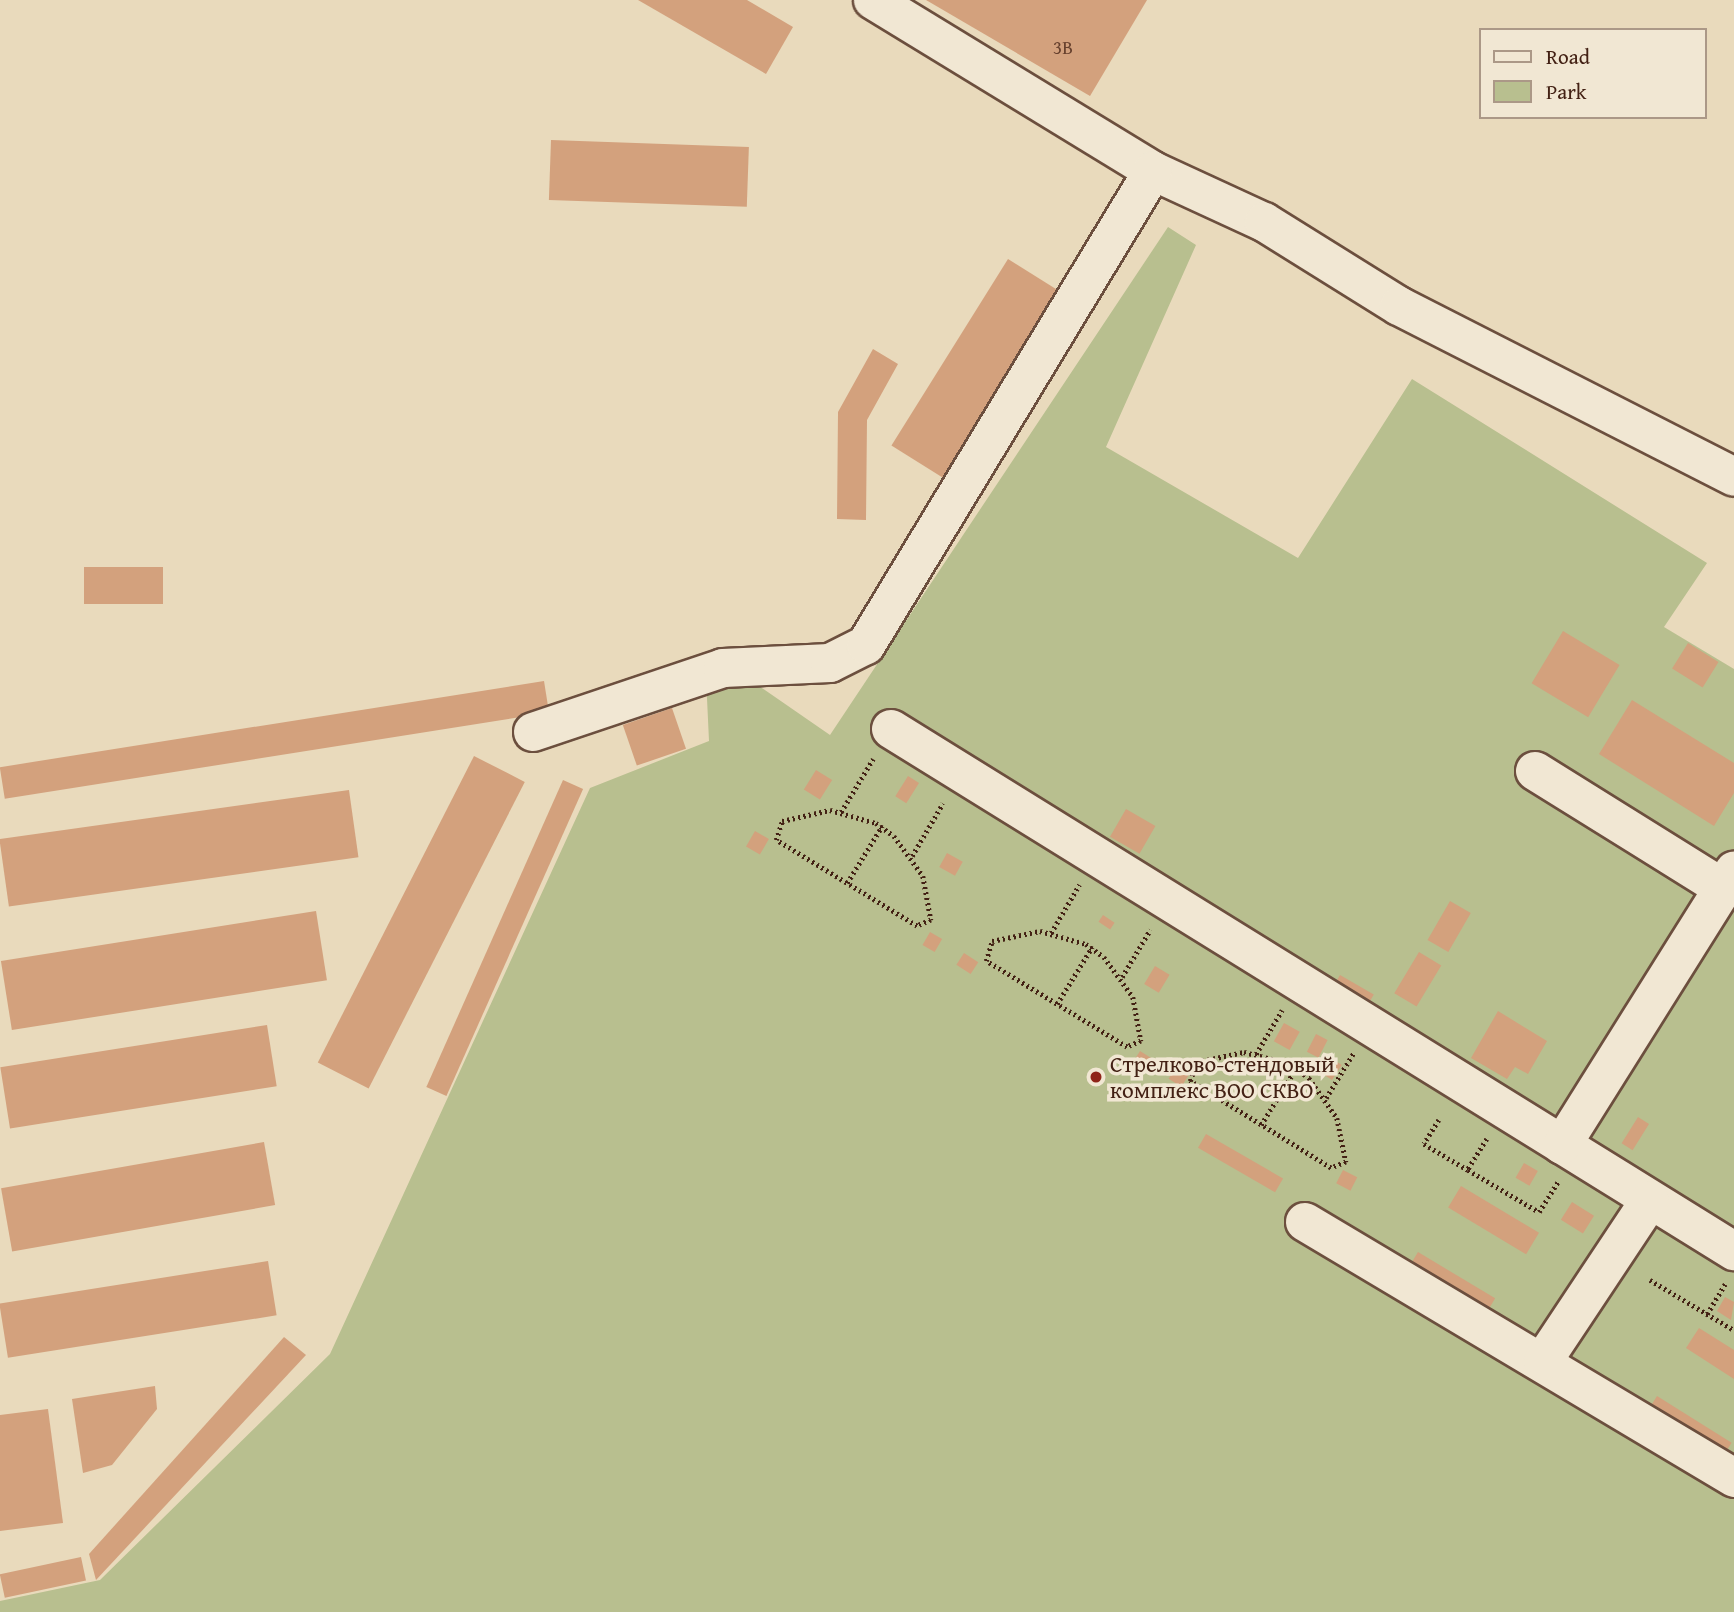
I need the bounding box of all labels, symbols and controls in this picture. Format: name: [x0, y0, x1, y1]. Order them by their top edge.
legend: [1478, 28, 1706, 119]
house number: 3В: [1053, 37, 1073, 59]
text: Road: [1546, 41, 1590, 72]
text: Park: [1546, 76, 1587, 107]
place label: Стрелково-стендовый комплекс ВОО СКВО: [1110, 1050, 1335, 1104]
marker: Стрелково-стендовый комплекс ВОО СКВО: [1088, 1069, 1104, 1085]

